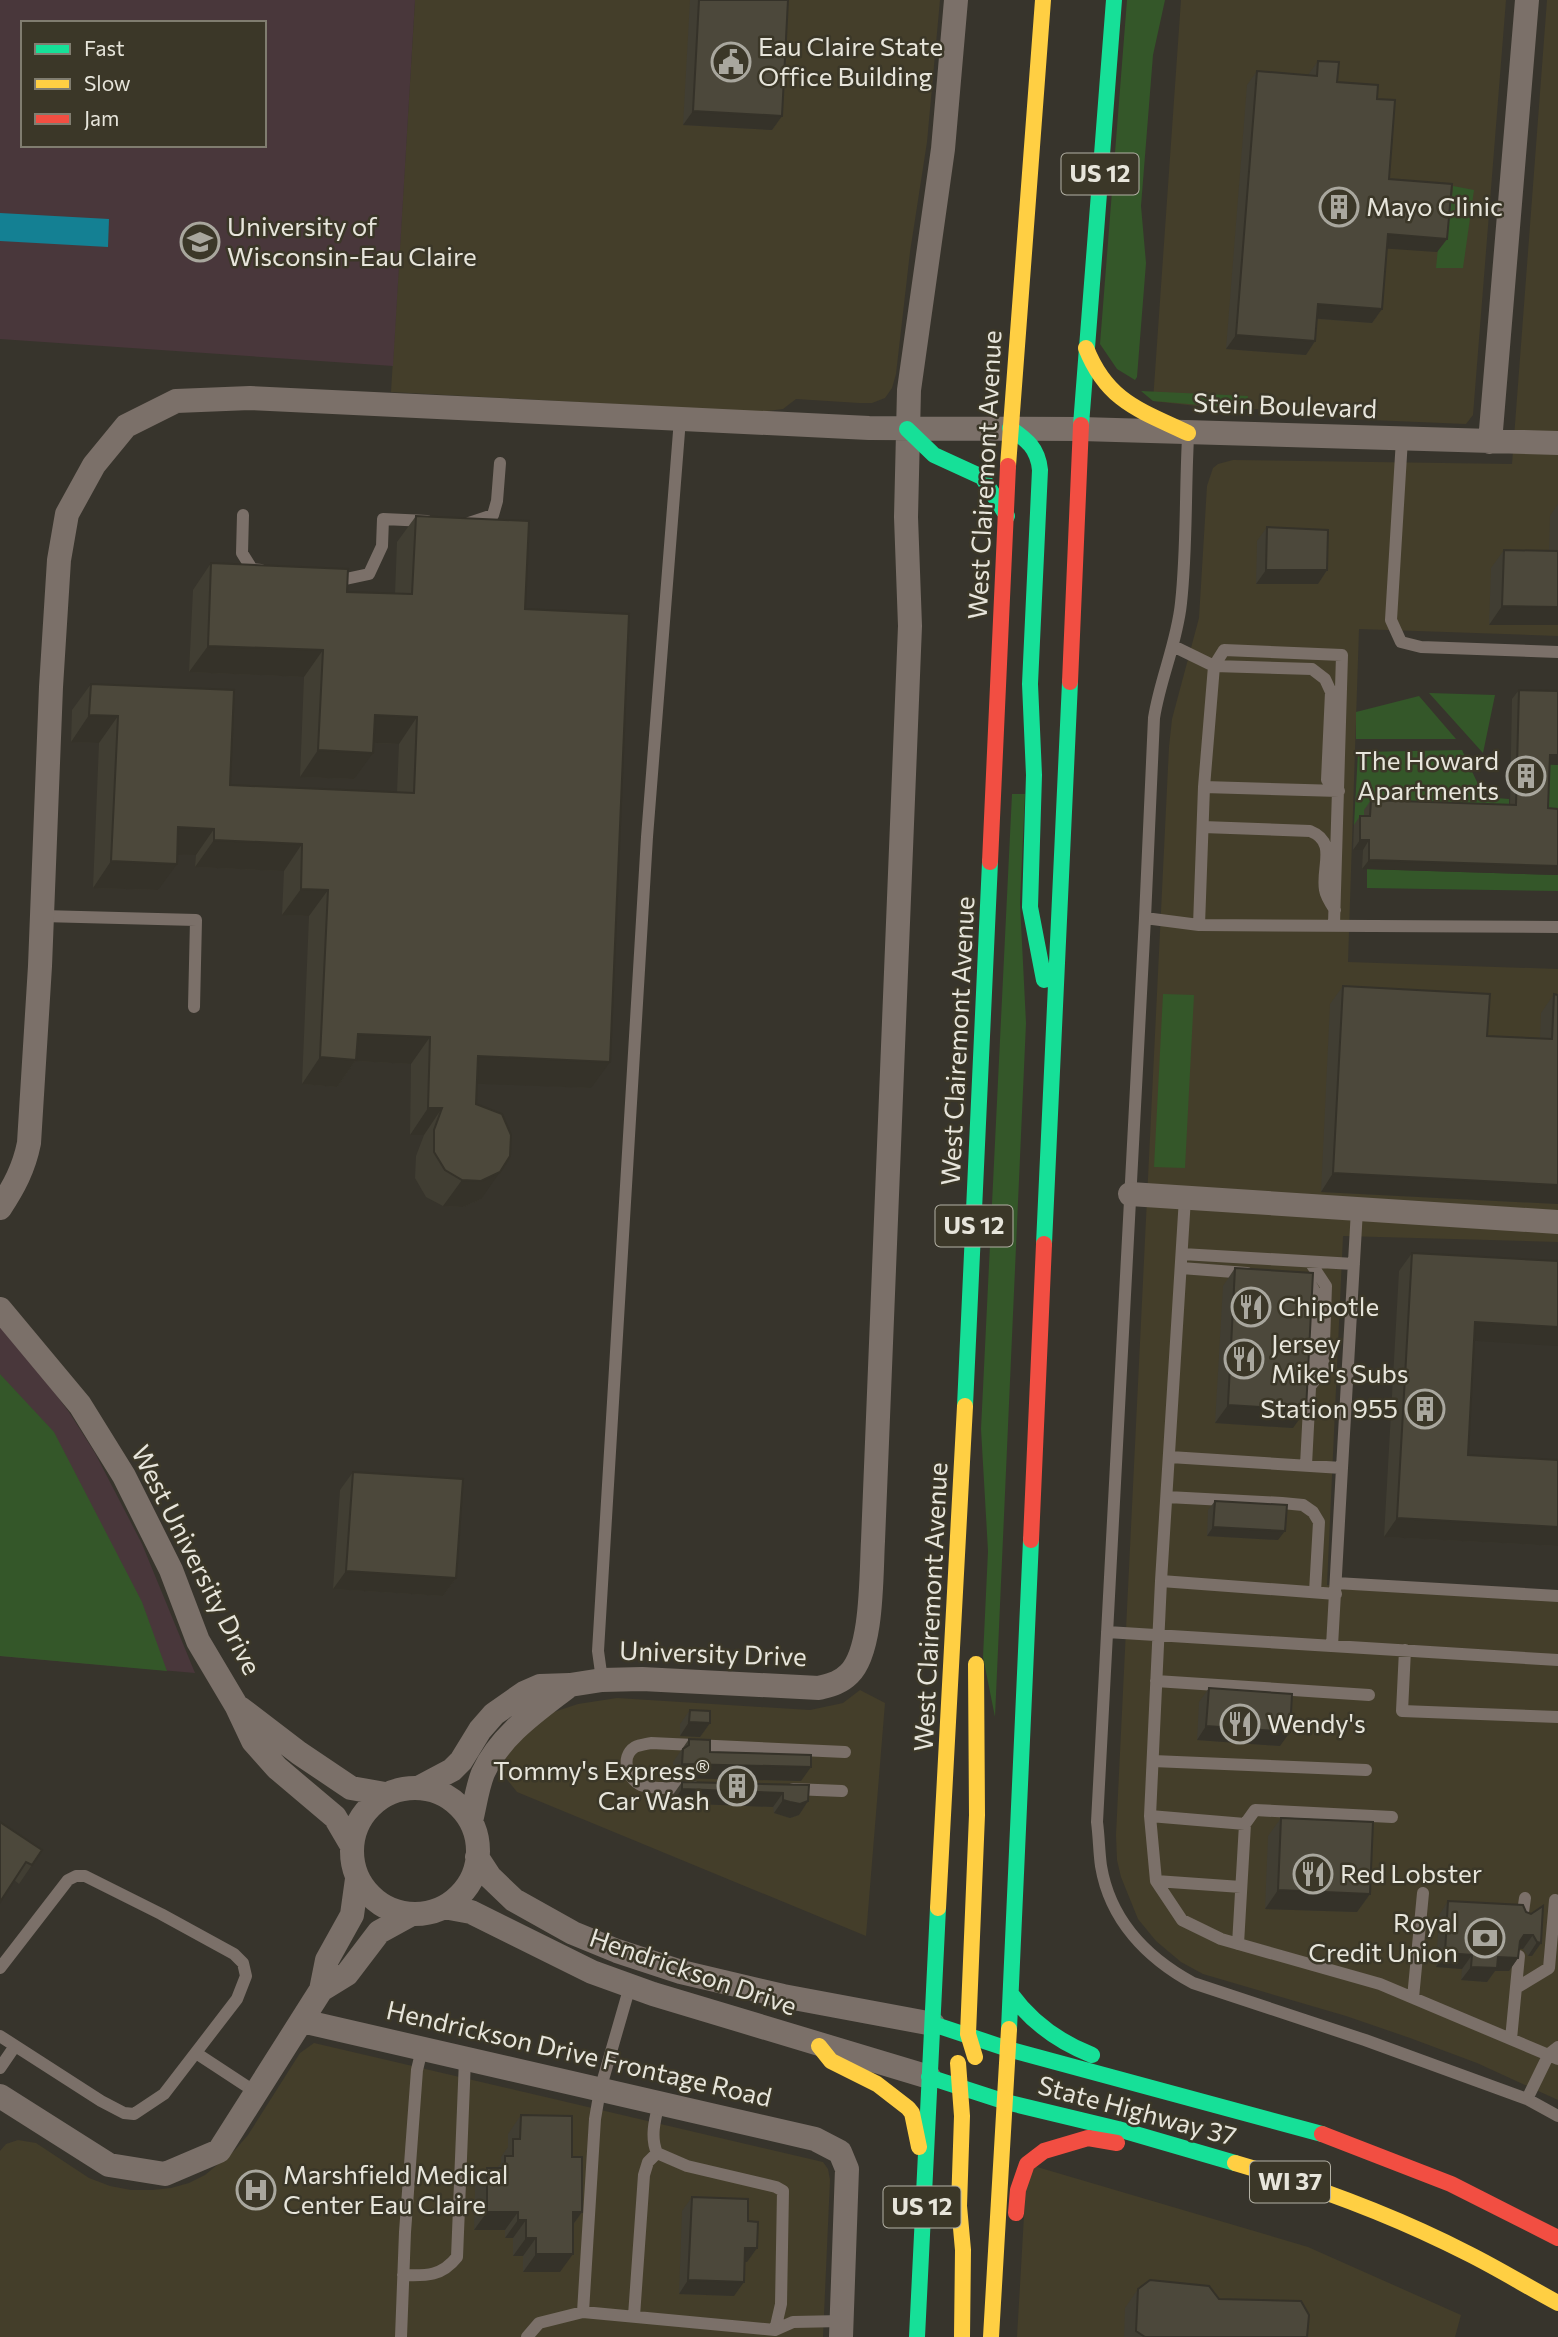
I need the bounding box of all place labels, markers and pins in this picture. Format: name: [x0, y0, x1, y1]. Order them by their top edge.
place label: Eau Claire State Office Building: [758, 30, 943, 91]
public building icon: Eau Claire State Office Building: [710, 41, 752, 83]
building icon: Mayo Clinic: [1318, 186, 1360, 228]
place label: Mayo Clinic: [1366, 190, 1503, 221]
place label: University of Wisconsin-Eau Claire: [227, 210, 477, 271]
school or university icon: University of Wisconsin-Eau Claire: [179, 221, 221, 263]
place label: The Howard Apartments: [1355, 744, 1499, 805]
building icon: The Howard Apartments: [1505, 755, 1547, 797]
restaurant icon: Chipotle: [1230, 1286, 1272, 1328]
place label: Chipotle: [1278, 1290, 1379, 1321]
place label: Jersey Mike's Subs: [1271, 1327, 1409, 1388]
restaurant icon: Jersey Mike's Subs: [1223, 1338, 1265, 1380]
building icon: Station 955: [1404, 1388, 1446, 1430]
place label: Station 955: [1260, 1392, 1398, 1423]
restaurant icon: Wendy's: [1219, 1703, 1261, 1745]
place label: Wendy's: [1267, 1707, 1366, 1738]
place label: Tommy's Express® Car Wash: [493, 1754, 710, 1815]
building icon: Tommy's Express® Car Wash: [716, 1765, 758, 1807]
restaurant icon: Red Lobster: [1292, 1853, 1334, 1895]
place label: Red Lobster: [1340, 1857, 1482, 1888]
place label: Royal Credit Union: [1308, 1906, 1458, 1967]
bank icon: Royal Credit Union: [1464, 1917, 1506, 1959]
place label: Marshfield Medical Center Eau Claire: [283, 2158, 508, 2219]
hospital icon: Marshfield Medical Center Eau Claire: [235, 2169, 277, 2211]

